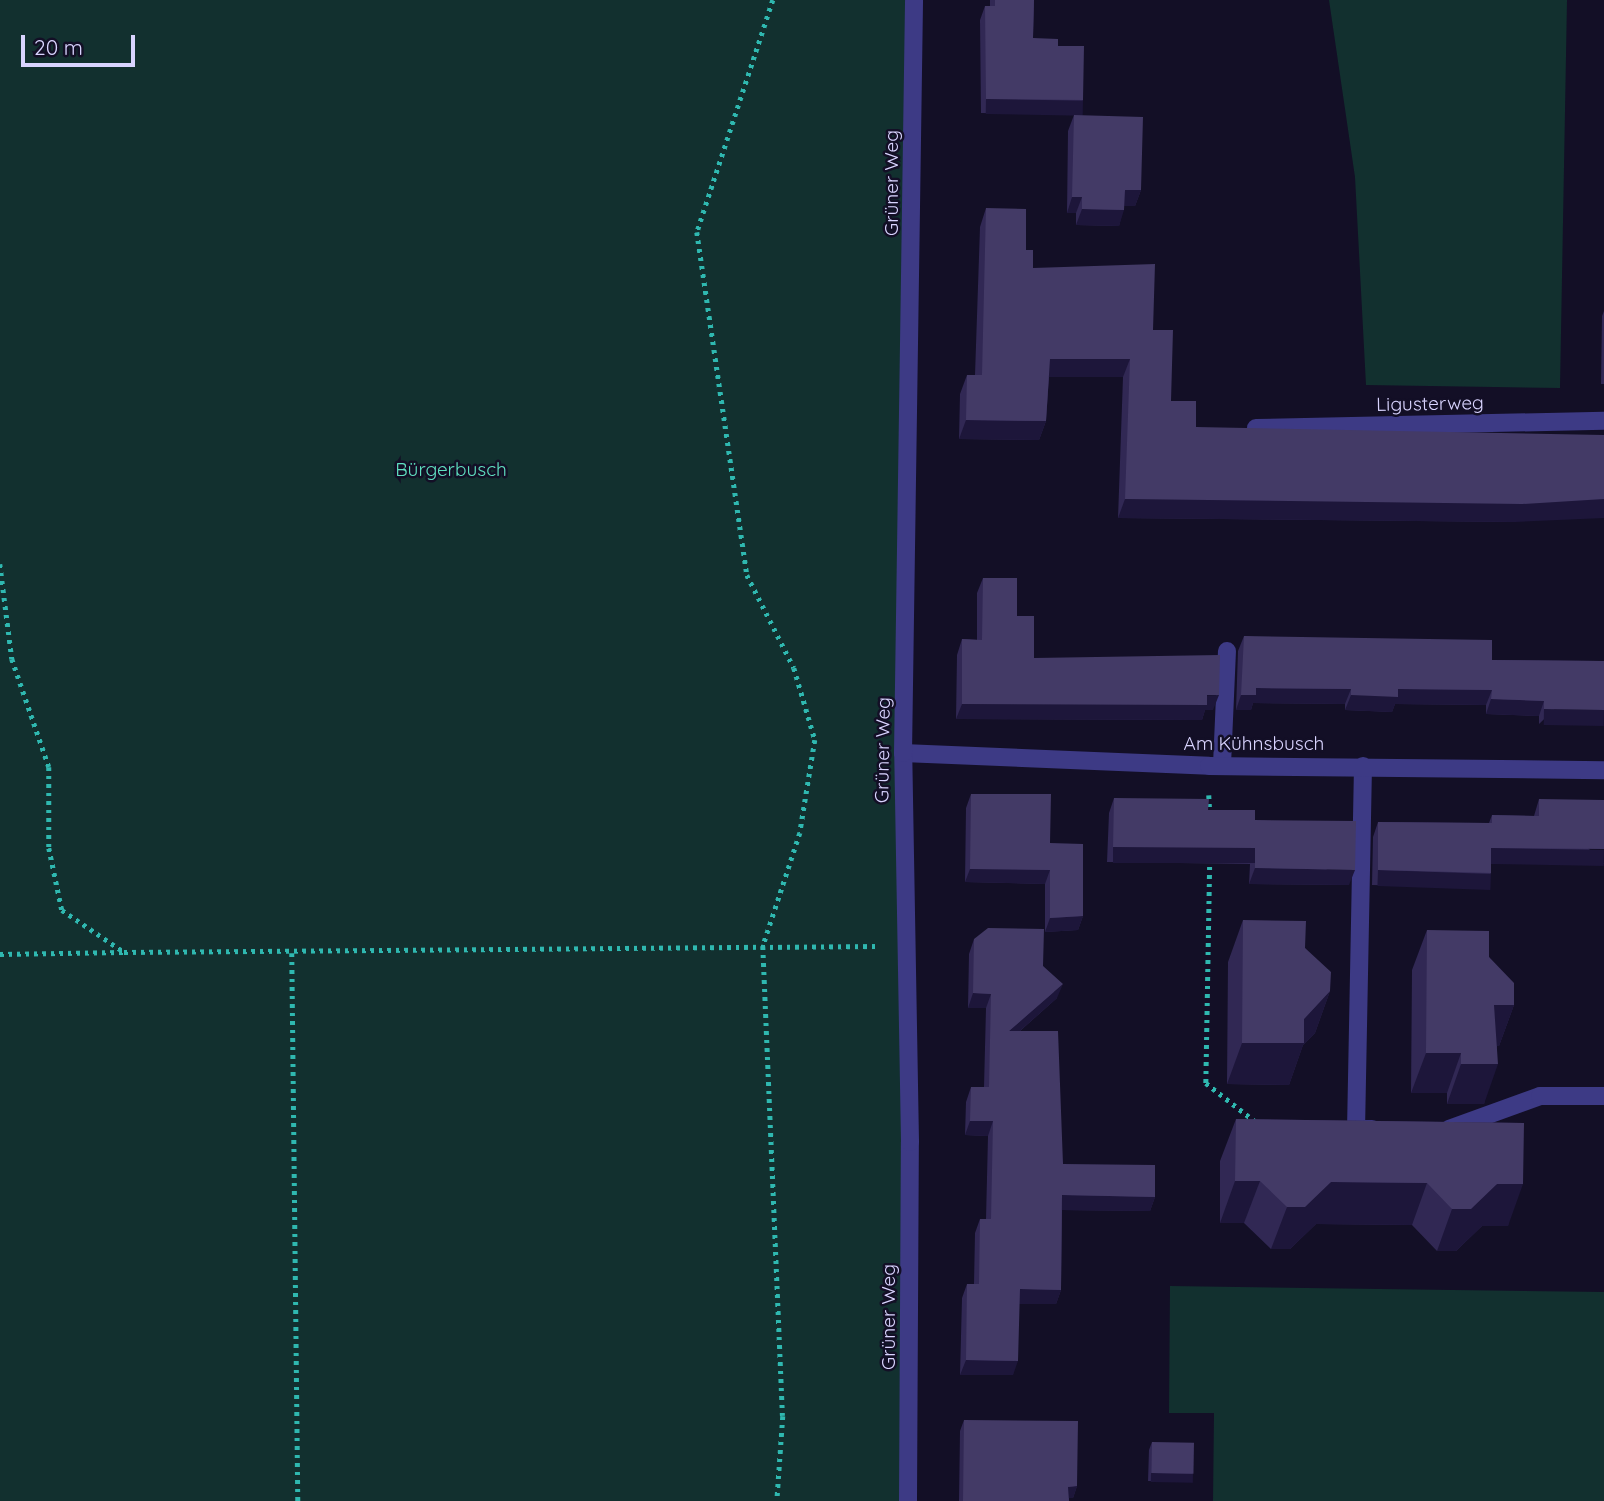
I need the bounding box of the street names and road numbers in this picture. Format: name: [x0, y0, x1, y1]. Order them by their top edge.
street label: Grüner Weg: [881, 130, 903, 236]
street label: Ligusterweg: [1376, 392, 1484, 416]
street label: Grüner Weg: [871, 697, 895, 803]
street label: Am Kühnsbusch: [1184, 733, 1324, 755]
street label: Grüner Weg: [878, 1264, 900, 1370]

